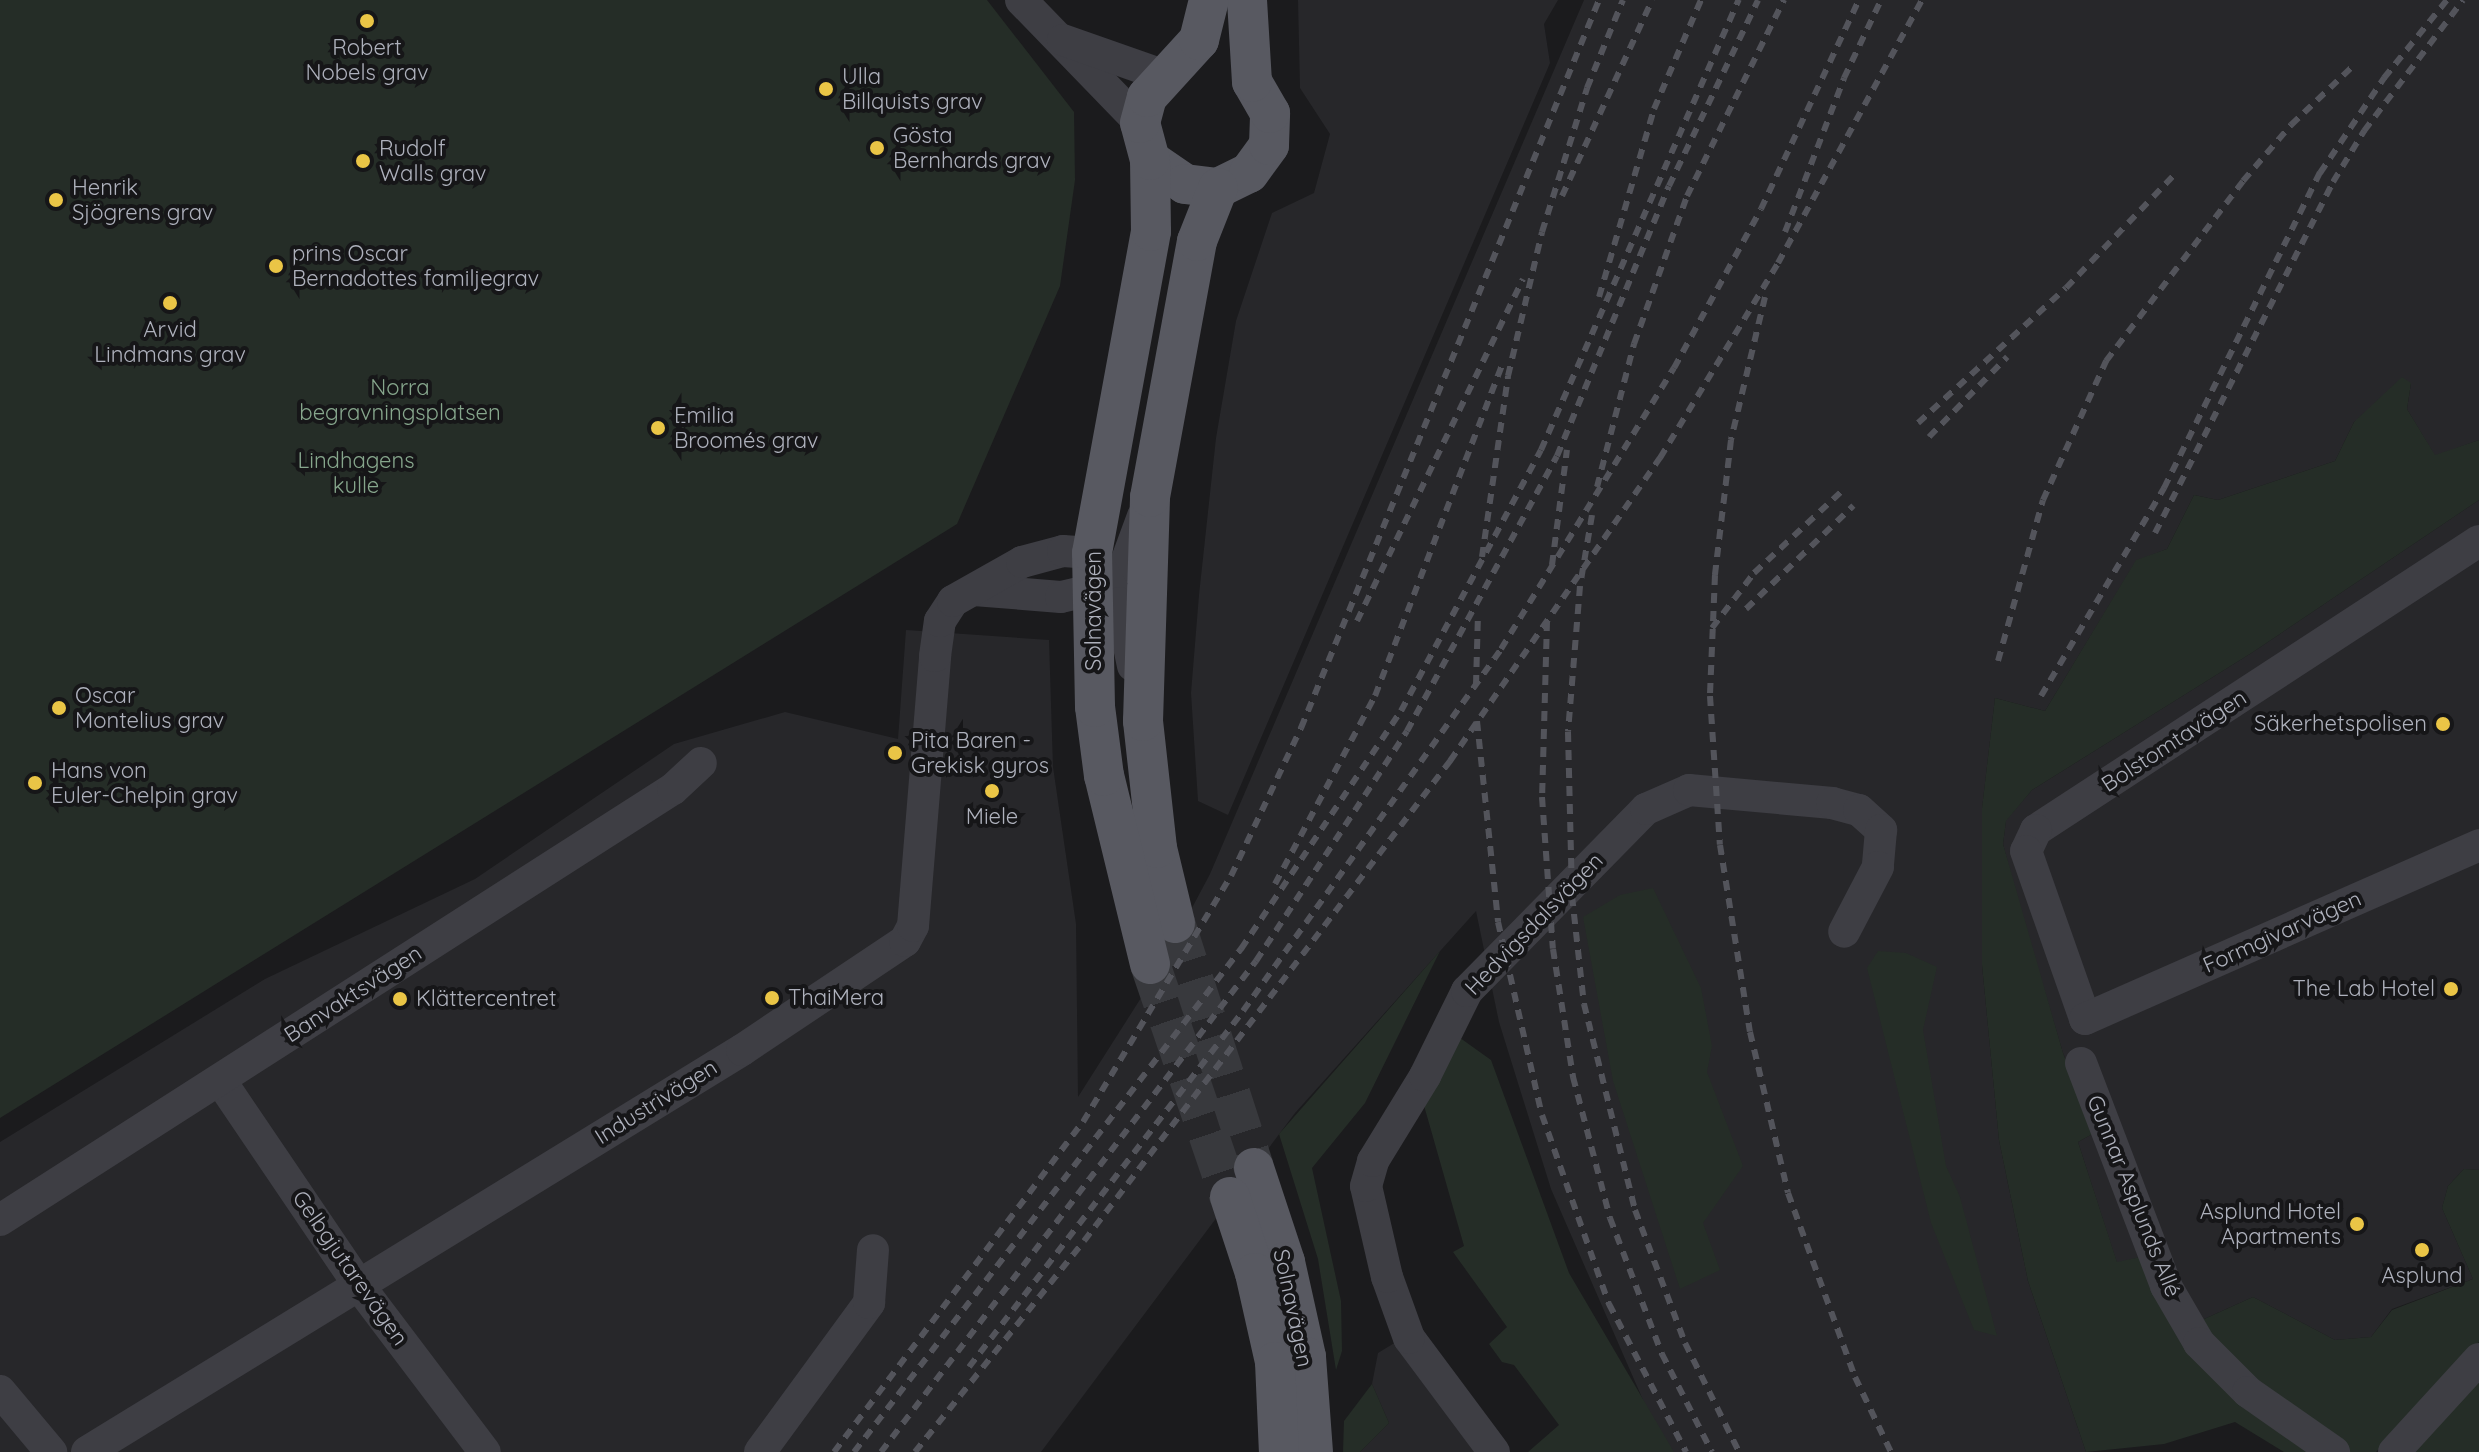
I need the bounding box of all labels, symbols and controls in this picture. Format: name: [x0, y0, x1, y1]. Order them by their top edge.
marker: Robert Nobels grav: [358, 12, 376, 30]
place label: Robert Nobels grav: [305, 34, 429, 86]
place label: Ulla Billquists grav: [842, 63, 983, 114]
marker: Ulla Billquists grav: [817, 80, 835, 98]
place label: Gösta Bernhards grav: [893, 122, 1051, 174]
place label: Rudolf Walls grav: [379, 135, 486, 186]
marker: Gösta Bernhards grav: [868, 139, 886, 157]
marker: Rudolf Walls grav: [354, 152, 372, 170]
place label: Henrik Sjögrens grav: [72, 174, 213, 226]
marker: Henrik Sjögrens grav: [47, 191, 65, 209]
place label: prins Oscar Bernadottes familjegrav: [292, 240, 539, 292]
marker: prins Oscar Bernadottes familjegrav: [267, 257, 285, 275]
marker: Arvid Lindmans grav: [161, 294, 179, 312]
place label: Arvid Lindmans grav: [94, 316, 246, 368]
park label: Norra begravningsplatsen: [299, 374, 501, 426]
place label: Emilia Broomés grav: [674, 402, 818, 454]
marker: Emilia Broomés grav: [649, 419, 667, 437]
park label: Lindhagens kulle: [297, 447, 415, 498]
street label: Solnavägen: [1081, 551, 1107, 671]
place label: Oscar Montelius grav: [75, 682, 224, 734]
street label: Bolstomtavägen: [2097, 684, 2251, 798]
marker: Oscar Montelius grav: [50, 699, 68, 717]
place label: Säkerhetspolisen: [2254, 711, 2427, 737]
marker: Säkerhetspolisen: [2434, 715, 2452, 733]
place label: Pita Baren - Grekisk gyros: [911, 727, 1049, 778]
marker: Pita Baren - Grekisk gyros: [886, 744, 904, 762]
place label: Hans von Euler-Chelpin grav: [51, 757, 238, 808]
marker: Hans von Euler-Chelpin grav: [26, 774, 44, 792]
marker: Miele: [983, 782, 1001, 800]
place label: Miele: [966, 804, 1018, 830]
street label: Hedvigsdalsvägen: [1459, 848, 1609, 1000]
street label: Formgivarvägen: [2199, 885, 2365, 979]
street label: Banvaktsvägen: [279, 940, 427, 1048]
place label: The Lab Hotel: [2292, 976, 2435, 1002]
marker: The Lab Hotel: [2442, 980, 2460, 998]
place label: ThaiMera: [788, 985, 884, 1011]
place label: Klättercentret: [416, 986, 556, 1012]
marker: ThaiMera: [763, 989, 781, 1007]
marker: Klättercentret: [391, 990, 409, 1008]
street label: Industrivägen: [590, 1054, 722, 1150]
street label: Gunnar Asplunds Allé: [2081, 1091, 2187, 1301]
street label: Gelbgjutarevägen: [287, 1185, 413, 1351]
place label: Asplund Hotel Apartments: [2200, 1198, 2341, 1250]
marker: Asplund Hotel Apartments: [2348, 1215, 2366, 1233]
marker: Asplund: [2413, 1241, 2431, 1259]
street label: Solnavägen: [1268, 1247, 1318, 1369]
place label: Asplund: [2381, 1263, 2463, 1289]

